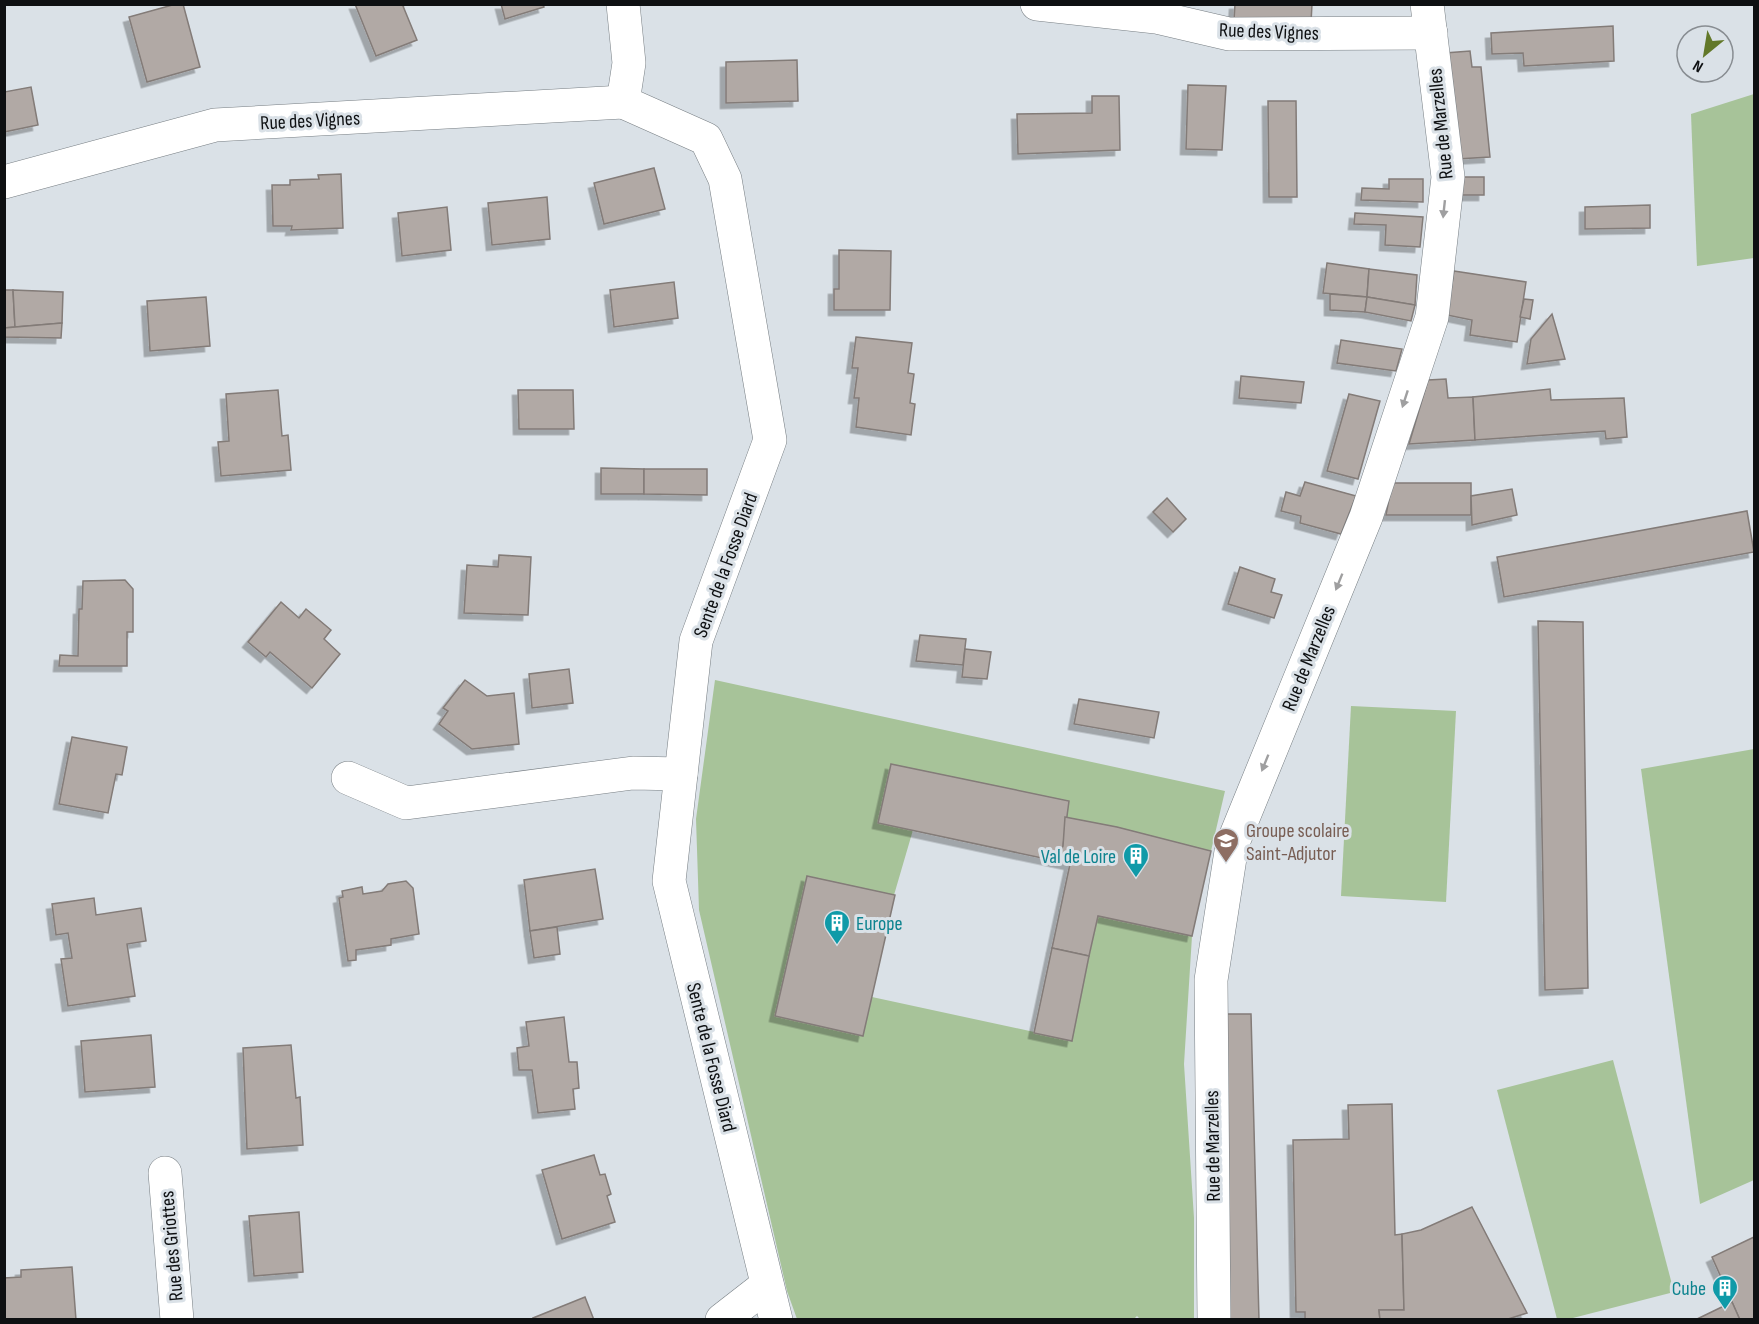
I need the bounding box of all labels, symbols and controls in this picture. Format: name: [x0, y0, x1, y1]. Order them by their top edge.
street label: Rue des Vignes: [1219, 18, 1319, 46]
north arrow: [1675, 24, 1735, 84]
text: N: [1690, 55, 1707, 76]
street label: Rue de Marzelles: [1423, 67, 1459, 181]
street label: Rue des Vignes: [259, 106, 361, 136]
one-way arrow: [1439, 199, 1449, 218]
one-way arrow: [1400, 390, 1409, 408]
street label: Sente de la Fosse Diard: [689, 490, 763, 641]
one-way arrow: [1334, 573, 1343, 591]
street label: Rue de Marzelles: [1277, 602, 1341, 714]
one-way arrow: [1260, 754, 1270, 772]
place label: Groupe scolaire Saint-Adjutor: [1246, 819, 1350, 866]
school or university icon: Groupe scolaire Saint-Adjutor: [1211, 826, 1241, 864]
building icon: Val de Loire: [1121, 841, 1151, 879]
place label: Val de Loire: [1041, 845, 1116, 869]
building icon: Europe: [822, 908, 852, 946]
place label: Europe: [856, 912, 903, 936]
street label: Sente de la Fosse Diard: [681, 980, 741, 1134]
street label: Rue de Marzelles: [1200, 1090, 1226, 1202]
street label: Rue des Griottes: [155, 1190, 189, 1302]
building icon: Cube: [1710, 1273, 1740, 1311]
place label: Cube: [1672, 1277, 1706, 1301]

